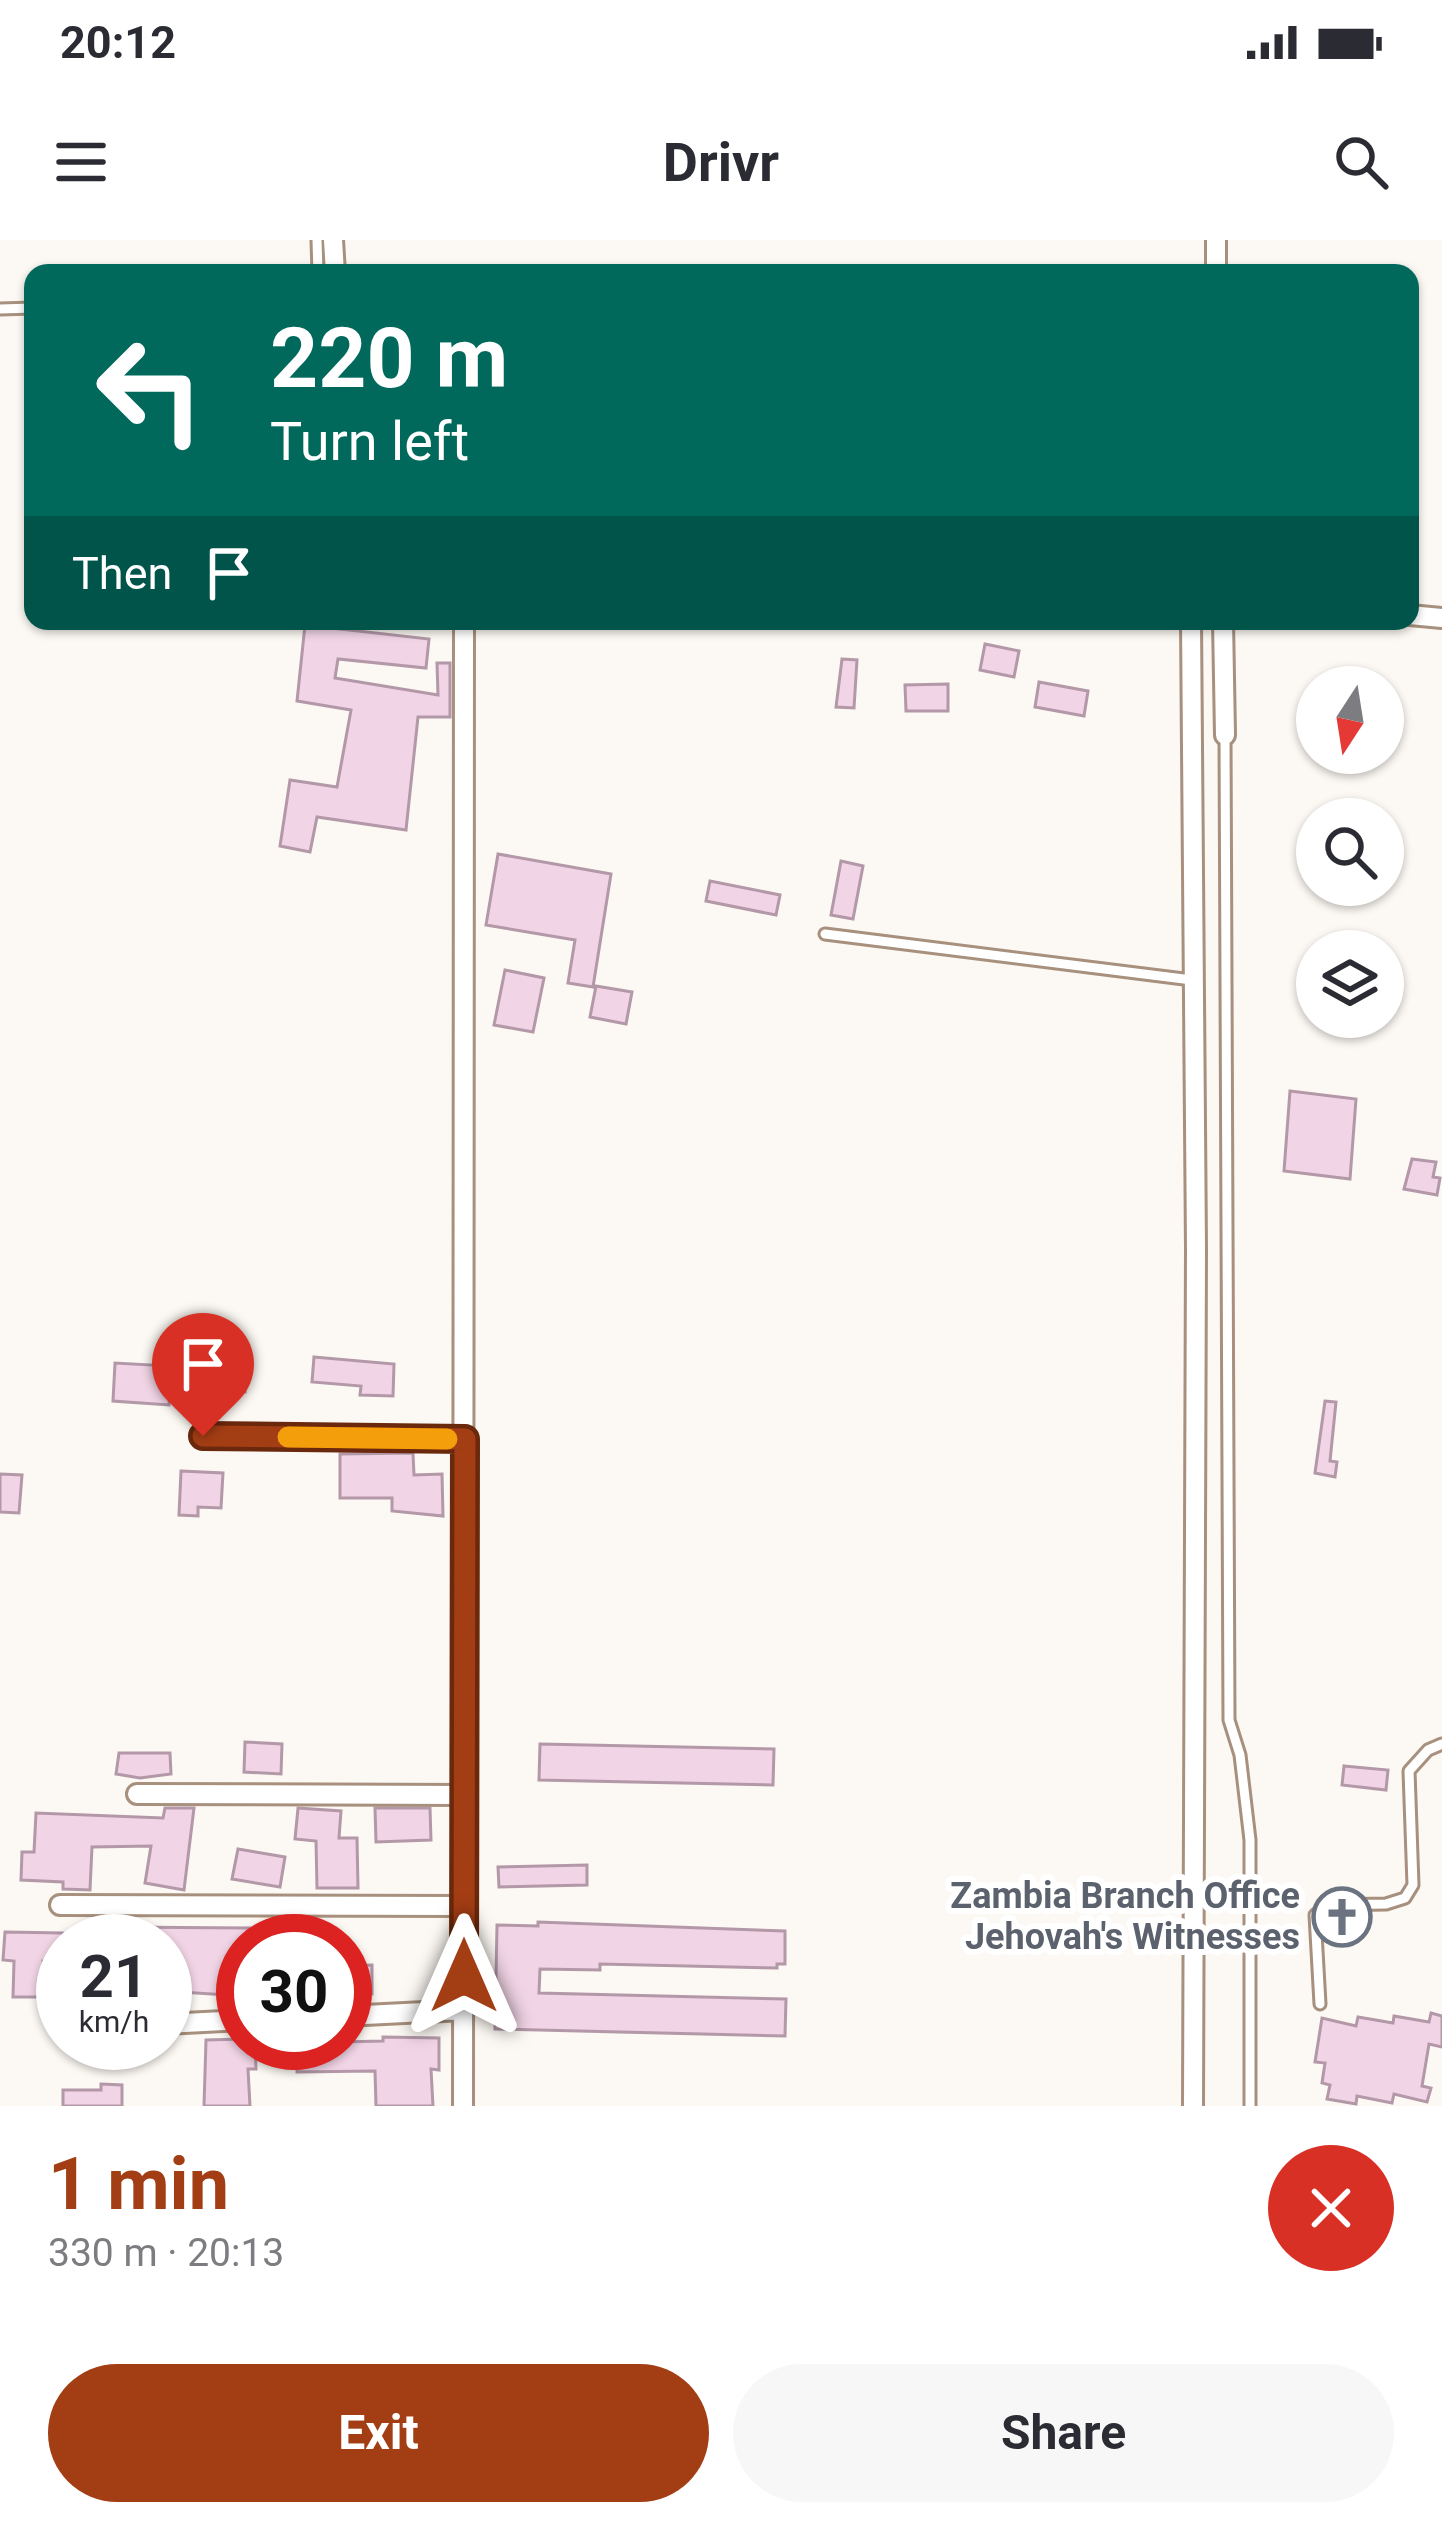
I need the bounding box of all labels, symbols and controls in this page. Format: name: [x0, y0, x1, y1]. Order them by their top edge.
text: 20:12: [60, 16, 176, 69]
icon: menu: [48, 129, 114, 195]
icon: search: [1328, 129, 1394, 195]
text: Drivr: [663, 131, 779, 194]
text: 220 m: [270, 309, 508, 408]
icon: left: [72, 312, 228, 468]
text: Turn left: [270, 410, 469, 473]
icon: arrive: [196, 540, 262, 606]
text: Then: [72, 547, 172, 600]
north arrow: [1296, 666, 1404, 774]
map controls: [1296, 666, 1404, 1038]
button: search: [1296, 798, 1404, 906]
button: layers: [1296, 930, 1404, 1038]
pin: [152, 1313, 254, 1436]
icon: arrive: [170, 1331, 236, 1397]
place label: Zambia Branch Office Jehovah's Witnesses: [950, 1875, 1300, 1958]
church icon: Zambia Branch Office Jehovah's Witnesses: [1311, 1886, 1373, 1948]
position arrow: [401, 1913, 527, 2039]
speed limit sign: 30: [216, 1914, 372, 2070]
text: 21: [80, 1941, 148, 2012]
text: km/h: [79, 2004, 149, 2039]
text: 1 min: [48, 2142, 229, 2227]
button: close: [1268, 2145, 1394, 2271]
text: 330 m · 20:13: [48, 2230, 284, 2276]
button: Exit: [48, 2364, 709, 2502]
button: Share: [733, 2364, 1394, 2502]

